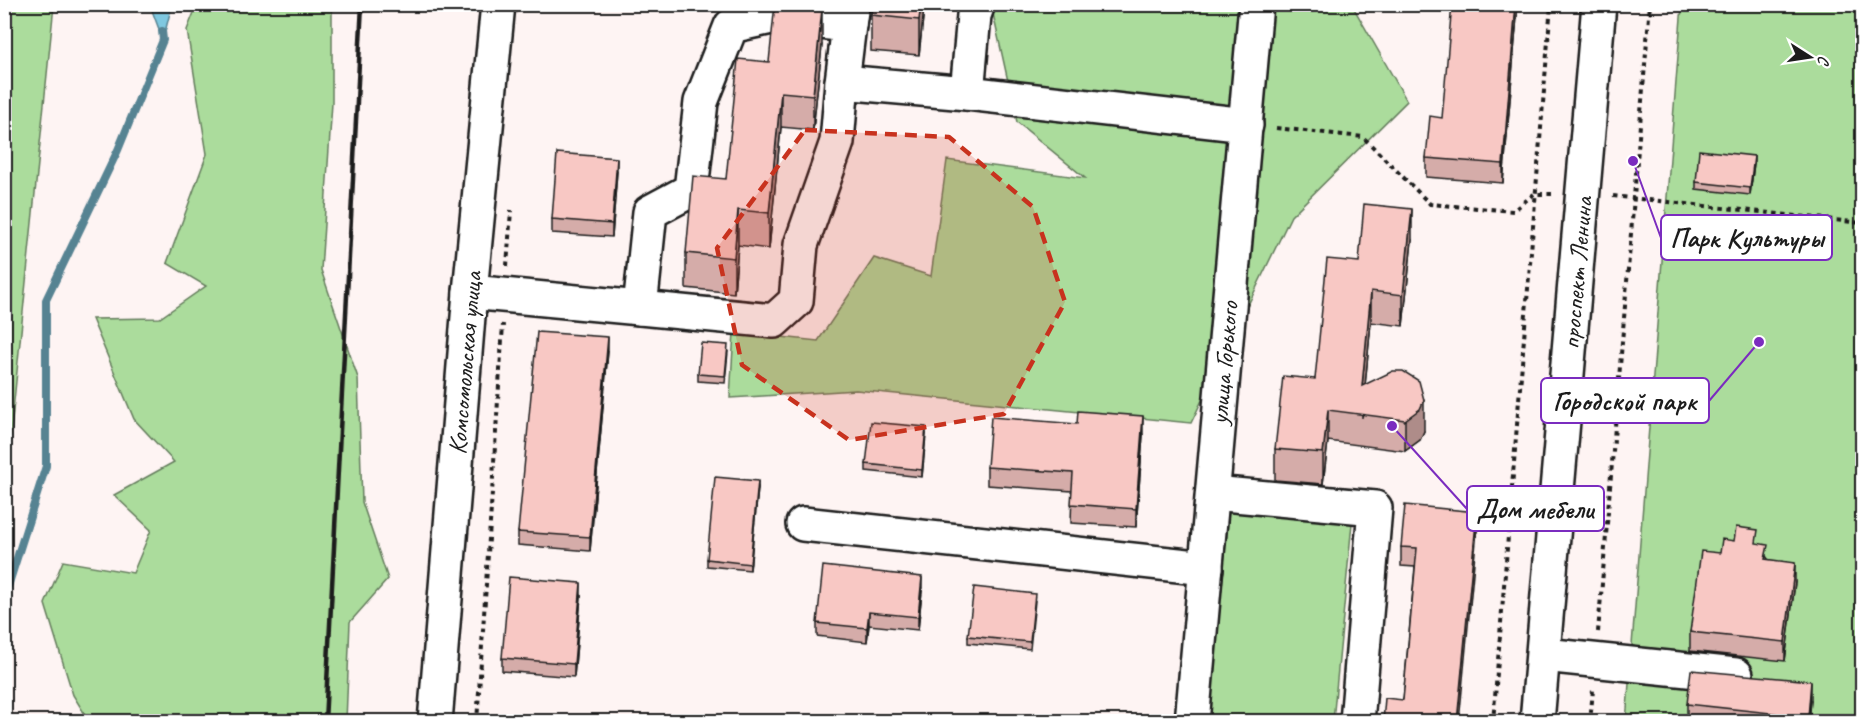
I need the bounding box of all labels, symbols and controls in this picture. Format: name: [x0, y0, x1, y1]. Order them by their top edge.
north arrow: [1780, 27, 1840, 87]
text: С: [1813, 54, 1834, 68]
street label: проспект Ленина: [1554, 194, 1600, 350]
callout: Парк Культуры: [1661, 215, 1832, 260]
text: Парк Культуры: [1670, 221, 1826, 255]
street label: Комсомольская улица: [441, 269, 490, 456]
street label: улица Горького: [1202, 298, 1246, 428]
callout: Городской парк: [1541, 378, 1709, 423]
text: Городской парк: [1553, 384, 1699, 418]
callout: Дом мебели: [1467, 486, 1604, 531]
text: Дом мебели: [1476, 492, 1596, 526]

